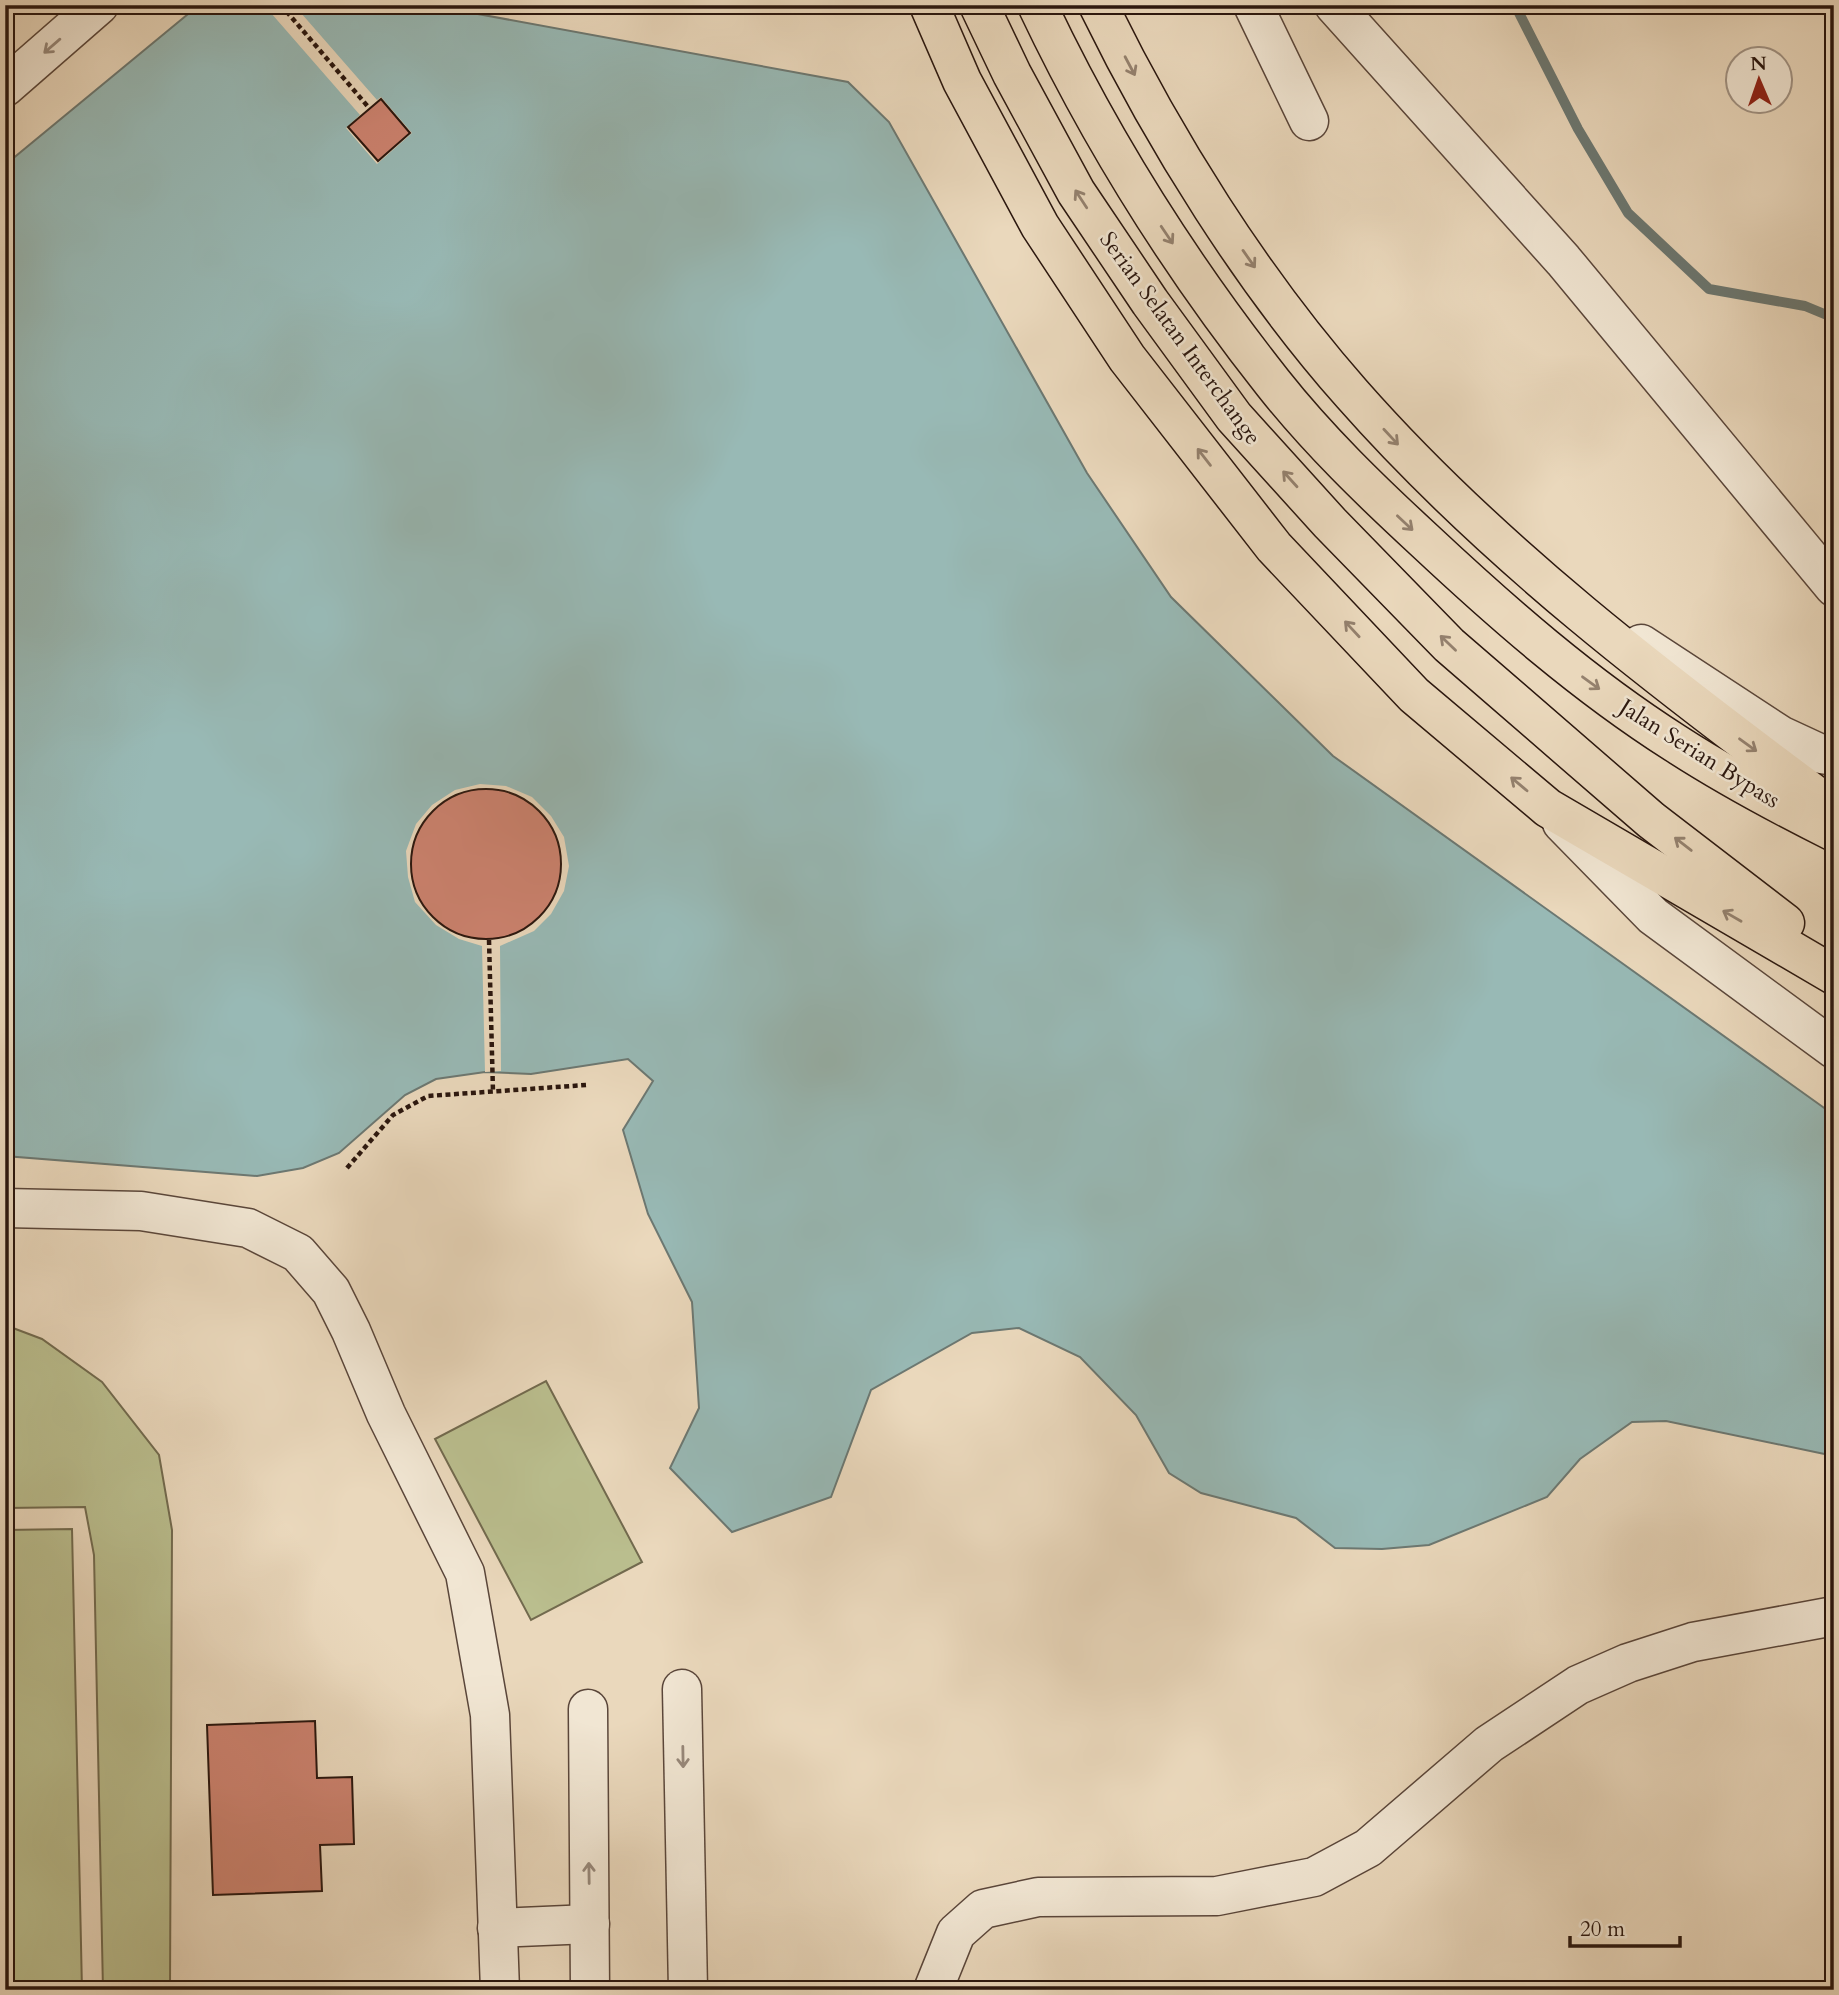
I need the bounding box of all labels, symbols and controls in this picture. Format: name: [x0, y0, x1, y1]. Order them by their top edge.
one-way arrow: [44, 38, 62, 54]
north arrow: [1724, 46, 1794, 116]
text: N: [1750, 51, 1768, 77]
one-way arrow: [1123, 55, 1137, 76]
one-way arrow: [1074, 190, 1088, 210]
one-way arrow: [1160, 224, 1174, 244]
street label: Serian Selatan Interchange: [1093, 225, 1269, 451]
one-way arrow: [1242, 249, 1256, 268]
one-way arrow: [1383, 428, 1399, 446]
one-way arrow: [1197, 448, 1212, 467]
one-way arrow: [1282, 471, 1299, 488]
one-way arrow: [1396, 514, 1413, 531]
one-way arrow: [1343, 621, 1360, 638]
one-way arrow: [1439, 635, 1457, 651]
one-way arrow: [1581, 676, 1600, 690]
street label: Jalan Serian Bypass: [1611, 690, 1786, 815]
one-way arrow: [1738, 738, 1757, 753]
one-way arrow: [1510, 776, 1528, 792]
one-way arrow: [1674, 837, 1692, 852]
one-way arrow: [1723, 909, 1743, 923]
one-way arrow: [676, 1746, 690, 1769]
one-way arrow: [582, 1861, 596, 1884]
scale bar: [1570, 1904, 1680, 1948]
text: 20 m: [1580, 1915, 1625, 1944]

